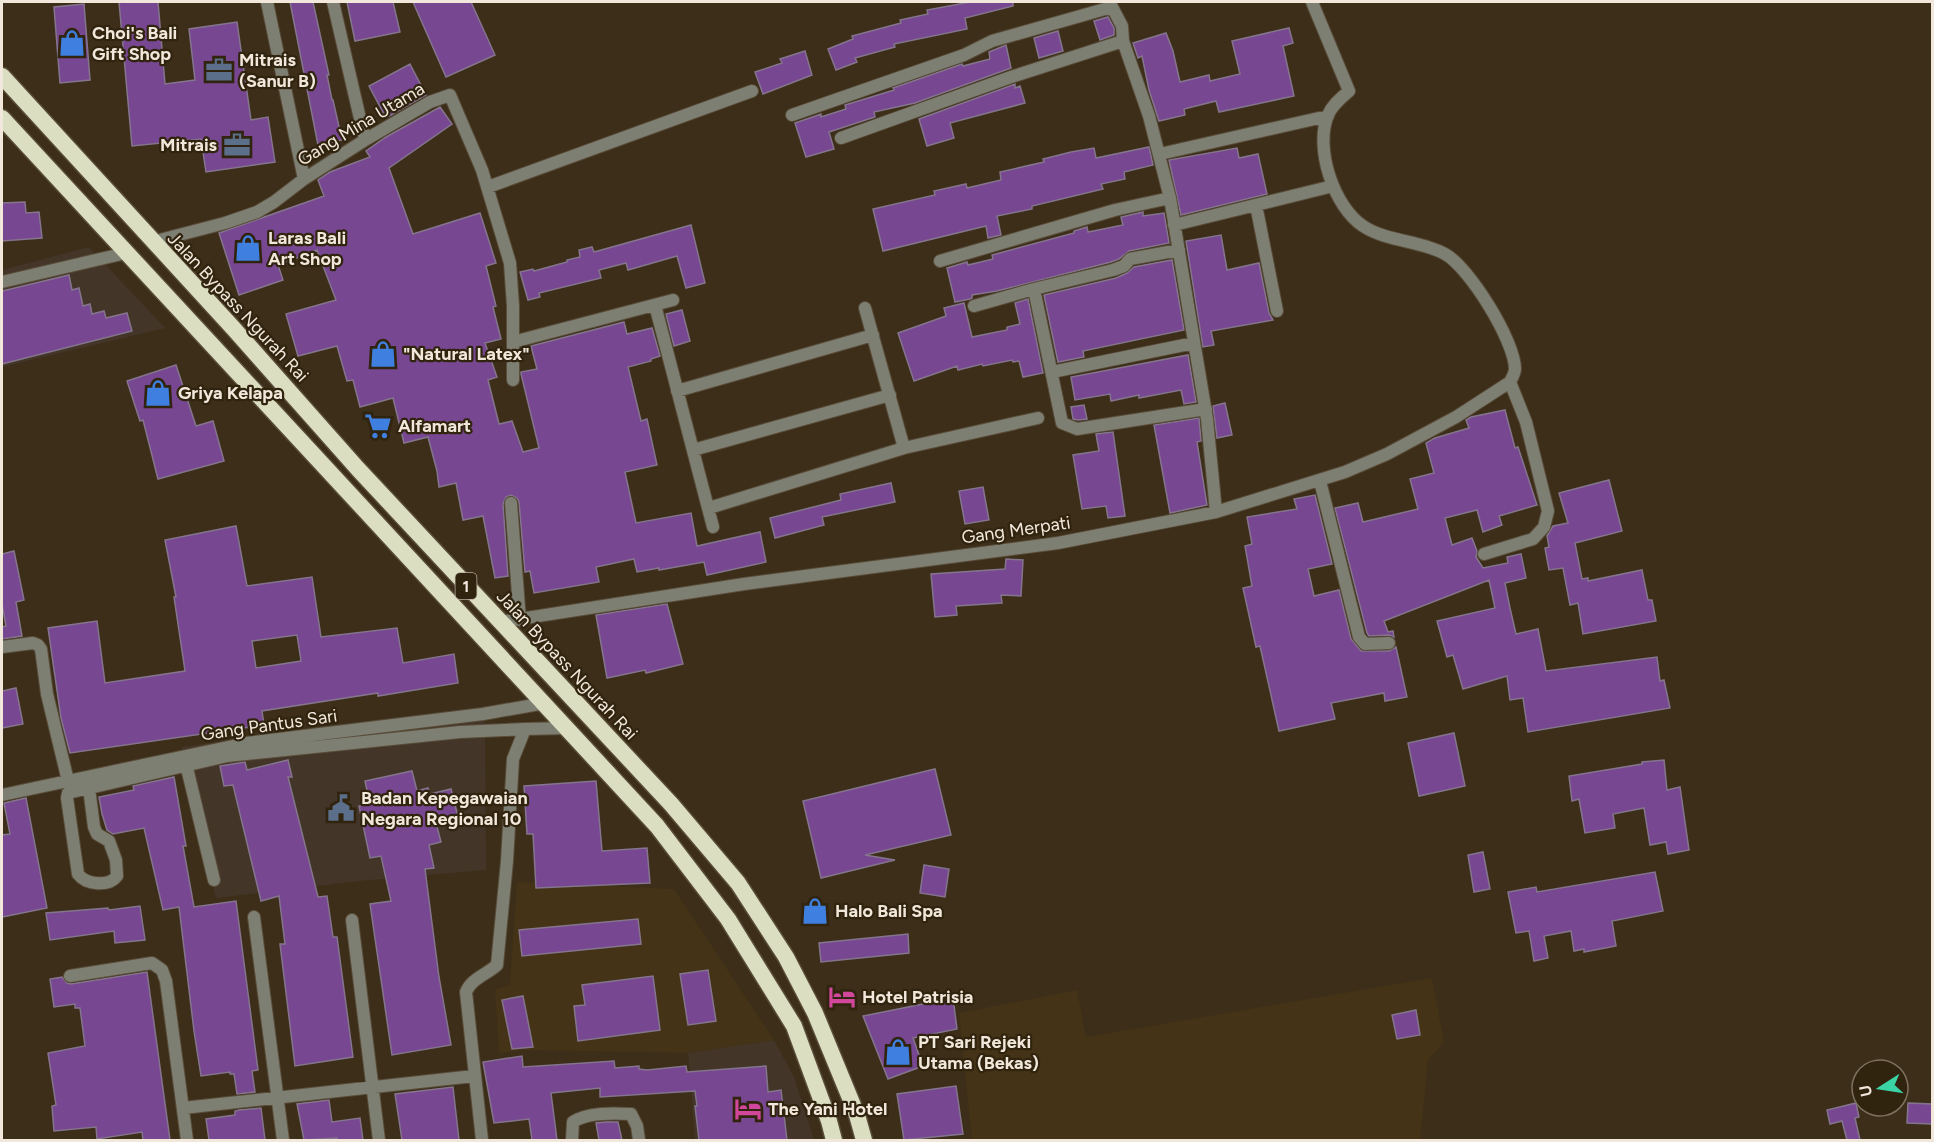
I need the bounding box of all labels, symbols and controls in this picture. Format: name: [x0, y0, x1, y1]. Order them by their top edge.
place label: Choi's Bali Gift Shop: [92, 22, 177, 65]
shop icon: Choi's Bali Gift Shop: [57, 28, 87, 58]
place label: Mitrais (Sanur B): [239, 49, 316, 92]
office icon: Mitrais (Sanur B): [204, 55, 234, 85]
street label: Gang Mina Utama: [294, 77, 428, 171]
office icon: Mitrais: [222, 130, 252, 160]
place label: Mitrais: [160, 134, 218, 156]
place label: Laras Bali Art Shop: [268, 227, 346, 270]
street label: Jalan Bypass Ngurah Rai: [163, 228, 313, 386]
shop icon: Laras Bali Art Shop: [233, 233, 263, 263]
shop icon: "Natural Latex": [368, 339, 398, 369]
place label: "Natural Latex": [403, 343, 530, 365]
shop icon: Griya Kelapa: [143, 378, 173, 408]
place label: Griya Kelapa: [178, 382, 283, 404]
supermarket icon: Alfamart: [363, 411, 393, 441]
place label: Alfamart: [398, 415, 471, 437]
street label: Gang Merpati: [960, 511, 1072, 549]
road number: 1: [456, 573, 476, 599]
street label: Jalan Bypass Ngurah Rai: [492, 586, 642, 744]
street label: Gang Pantus Sari: [199, 705, 339, 745]
place label: Badan Kepegawaian Negara Regional 10: [361, 787, 528, 830]
public building icon: Badan Kepegawaian Negara Regional 10: [326, 793, 356, 823]
shop icon: Halo Bali Spa: [800, 896, 830, 926]
place label: Halo Bali Spa: [835, 900, 943, 922]
hotel icon: Hotel Patrisia: [827, 982, 857, 1012]
place label: Hotel Patrisia: [862, 986, 973, 1008]
place label: PT Sari Rejeki Utama (Bekas): [918, 1031, 1039, 1074]
shop icon: PT Sari Rejeki Utama (Bekas): [883, 1037, 913, 1067]
north arrow: [1850, 1058, 1910, 1118]
text: U: [1855, 1084, 1876, 1098]
hotel icon: The Yani Hotel: [733, 1094, 763, 1124]
place label: The Yani Hotel: [768, 1098, 887, 1120]

